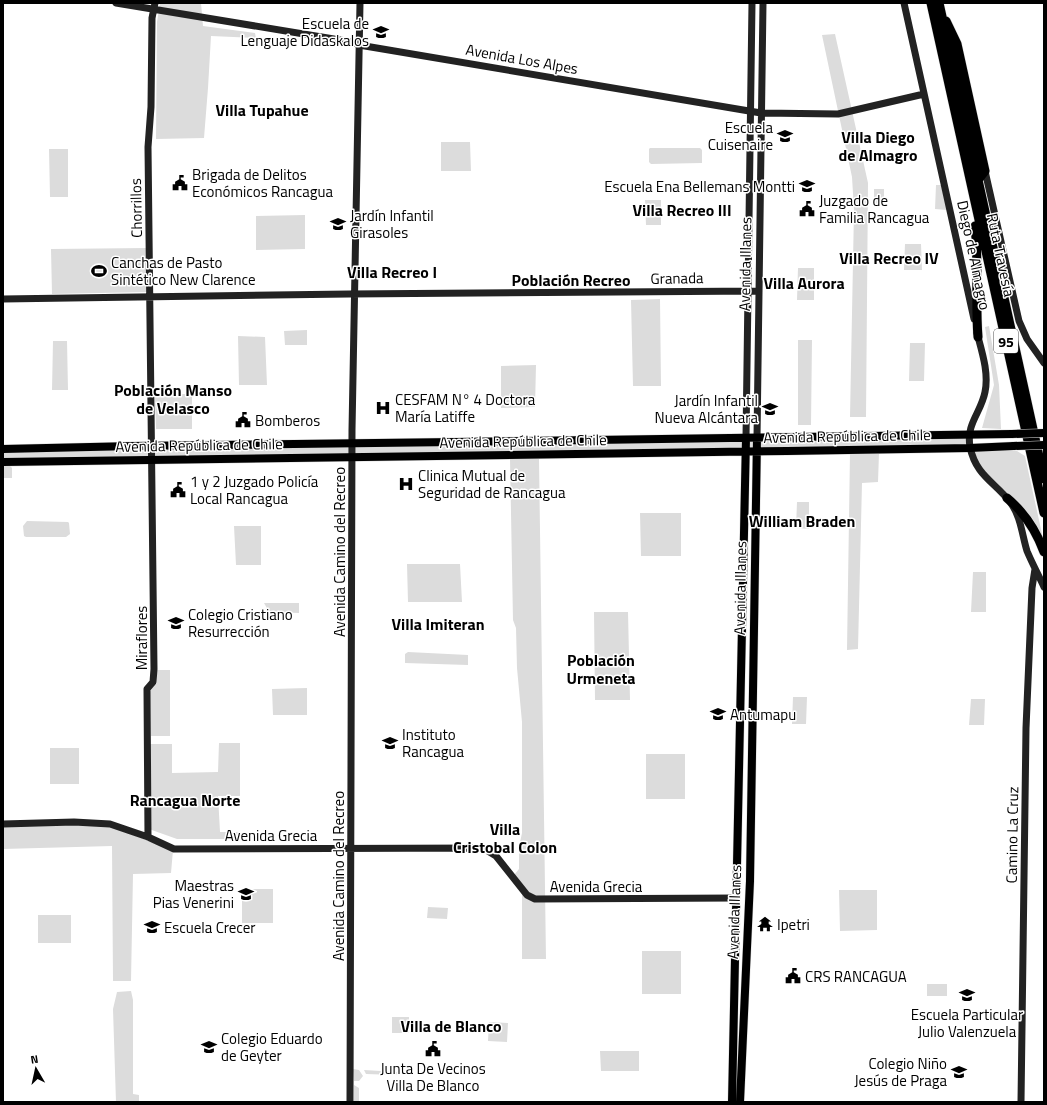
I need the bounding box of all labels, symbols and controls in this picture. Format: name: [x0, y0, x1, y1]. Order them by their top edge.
place label: Escuela de Lenguaje Didaskalos: [241, 12, 369, 52]
school or university icon: Escuela de Lenguaje Didaskalos: [372, 23, 390, 41]
street label: Avenida Los Alpes: [464, 38, 580, 80]
district label: Villa Tupahue: [215, 98, 309, 122]
place label: Escuela Cuisenaire: [708, 116, 773, 156]
district label: Villa Diego de Almagro: [838, 125, 918, 167]
school or university icon: Escuela Cuisenaire: [776, 127, 794, 145]
place label: Brigada de Delitos Económicos Rancagua: [192, 163, 334, 203]
public building icon: Brigada de Delitos Económicos Rancagua: [171, 174, 189, 192]
place label: Escuela Ena Bellemans Montti: [604, 175, 795, 198]
school or university icon: Escuela Ena Bellemans Montti: [798, 177, 816, 195]
street label: Chorrillos: [124, 178, 148, 238]
place label: Juzgado de Familia Rancagua: [819, 189, 930, 229]
district label: Villa Recreo III: [632, 198, 732, 222]
street label: Diego de Almagro: [951, 198, 997, 312]
public building icon: Juzgado de Familia Rancagua: [798, 200, 816, 218]
place label: Jardín Infantil Girasoles: [350, 204, 434, 244]
street label: Ruta Travesía: [981, 211, 1021, 299]
school or university icon: Jardín Infantil Girasoles: [329, 215, 347, 233]
street label: Avenida Illanes: [733, 217, 757, 311]
district label: Villa Recreo IV: [839, 246, 939, 270]
place label: Canchas de Pasto Sintético New Clarence: [111, 251, 256, 291]
district label: Villa Recreo I: [347, 260, 437, 284]
sports icon: Canchas de Pasto Sintético New Clarence: [90, 262, 108, 280]
street label: Granada: [650, 266, 704, 290]
district label: Población Recreo: [512, 268, 631, 292]
district label: Villa Aurora: [763, 271, 845, 295]
road number: 95: [994, 329, 1018, 353]
district label: Población Manso de Velasco: [114, 378, 232, 420]
place label: CESFAM N° 4 Doctora María Latiffe: [395, 388, 536, 428]
place label: Jardín Infantil Nueva Alcántara: [655, 389, 758, 429]
hospital icon: CESFAM N° 4 Doctora María Latiffe: [374, 399, 392, 417]
school or university icon: Jardín Infantil Nueva Alcántara: [761, 400, 779, 418]
place label: Bomberos: [255, 409, 320, 432]
public building icon: Bomberos: [234, 411, 252, 429]
street label: Avenida República de Chile: [763, 423, 931, 449]
street label: Avenida República de Chile: [439, 428, 607, 454]
street label: Avenida República de Chile: [115, 432, 283, 458]
place label: Clinica Mutual de Seguridad de Rancagua: [418, 464, 566, 504]
street label: Avenida Camino del Recreo: [328, 467, 351, 637]
place label: 1 y 2 Juzgado Policía Local Rancagua: [190, 470, 319, 510]
hospital icon: Clinica Mutual de Seguridad de Rancagua: [397, 475, 415, 493]
public building icon: 1 y 2 Juzgado Policía Local Rancagua: [169, 481, 187, 499]
district label: William Braden: [749, 509, 855, 533]
street label: Avenida Illanes: [728, 541, 752, 635]
place label: Colegio Cristiano Resurrección: [188, 603, 293, 643]
street label: Miraflores: [130, 606, 153, 670]
district label: Villa Imiteran: [391, 612, 485, 636]
school or university icon: Colegio Cristiano Resurrección: [167, 614, 185, 632]
district label: Población Urmeneta: [567, 648, 635, 690]
place label: Antumapu: [730, 703, 796, 726]
school or university icon: Antumapu: [709, 705, 727, 723]
place label: Instituto Rancagua: [402, 723, 465, 763]
school or university icon: Instituto Rancagua: [381, 734, 399, 752]
street label: Camino La Cruz: [1000, 786, 1024, 884]
district label: Rancagua Norte: [130, 788, 240, 812]
street label: Avenida Camino del Recreo: [327, 791, 350, 961]
district label: Villa Cristobal Colon: [453, 817, 557, 859]
street label: Avenida Grecia: [225, 824, 318, 847]
street label: Avenida Illanes: [721, 865, 747, 959]
place label: Maestras Pias Venerini: [153, 874, 234, 914]
street label: Avenida Grecia: [550, 875, 643, 898]
school or university icon: Maestras Pias Venerini: [237, 885, 255, 903]
place label: Ipetri: [777, 913, 810, 936]
temple icon: Ipetri: [756, 915, 774, 933]
place label: Escuela Crecer: [164, 916, 256, 939]
school or university icon: Escuela Crecer: [143, 918, 161, 936]
place label: CRS RANCAGUA: [805, 965, 907, 988]
public building icon: CRS RANCAGUA: [784, 967, 802, 985]
school or university icon: Escuela Particular Julio Valenzuela: [958, 986, 976, 1004]
place label: Escuela Particular Julio Valenzuela: [911, 1003, 1023, 1043]
district label: Villa de Blanco: [400, 1014, 502, 1038]
place label: Colegio Eduardo de Geyter: [221, 1027, 323, 1067]
school or university icon: Colegio Eduardo de Geyter: [200, 1038, 218, 1056]
public building icon: Junta De Vecinos Villa De Blanco: [424, 1040, 442, 1058]
north arrow: [16, 1049, 56, 1089]
text: N: [29, 1051, 39, 1068]
place label: Colegio Niño Jesús de Praga: [854, 1052, 947, 1092]
place label: Junta De Vecinos Villa De Blanco: [380, 1057, 486, 1097]
school or university icon: Colegio Niño Jesús de Praga: [950, 1063, 968, 1081]

